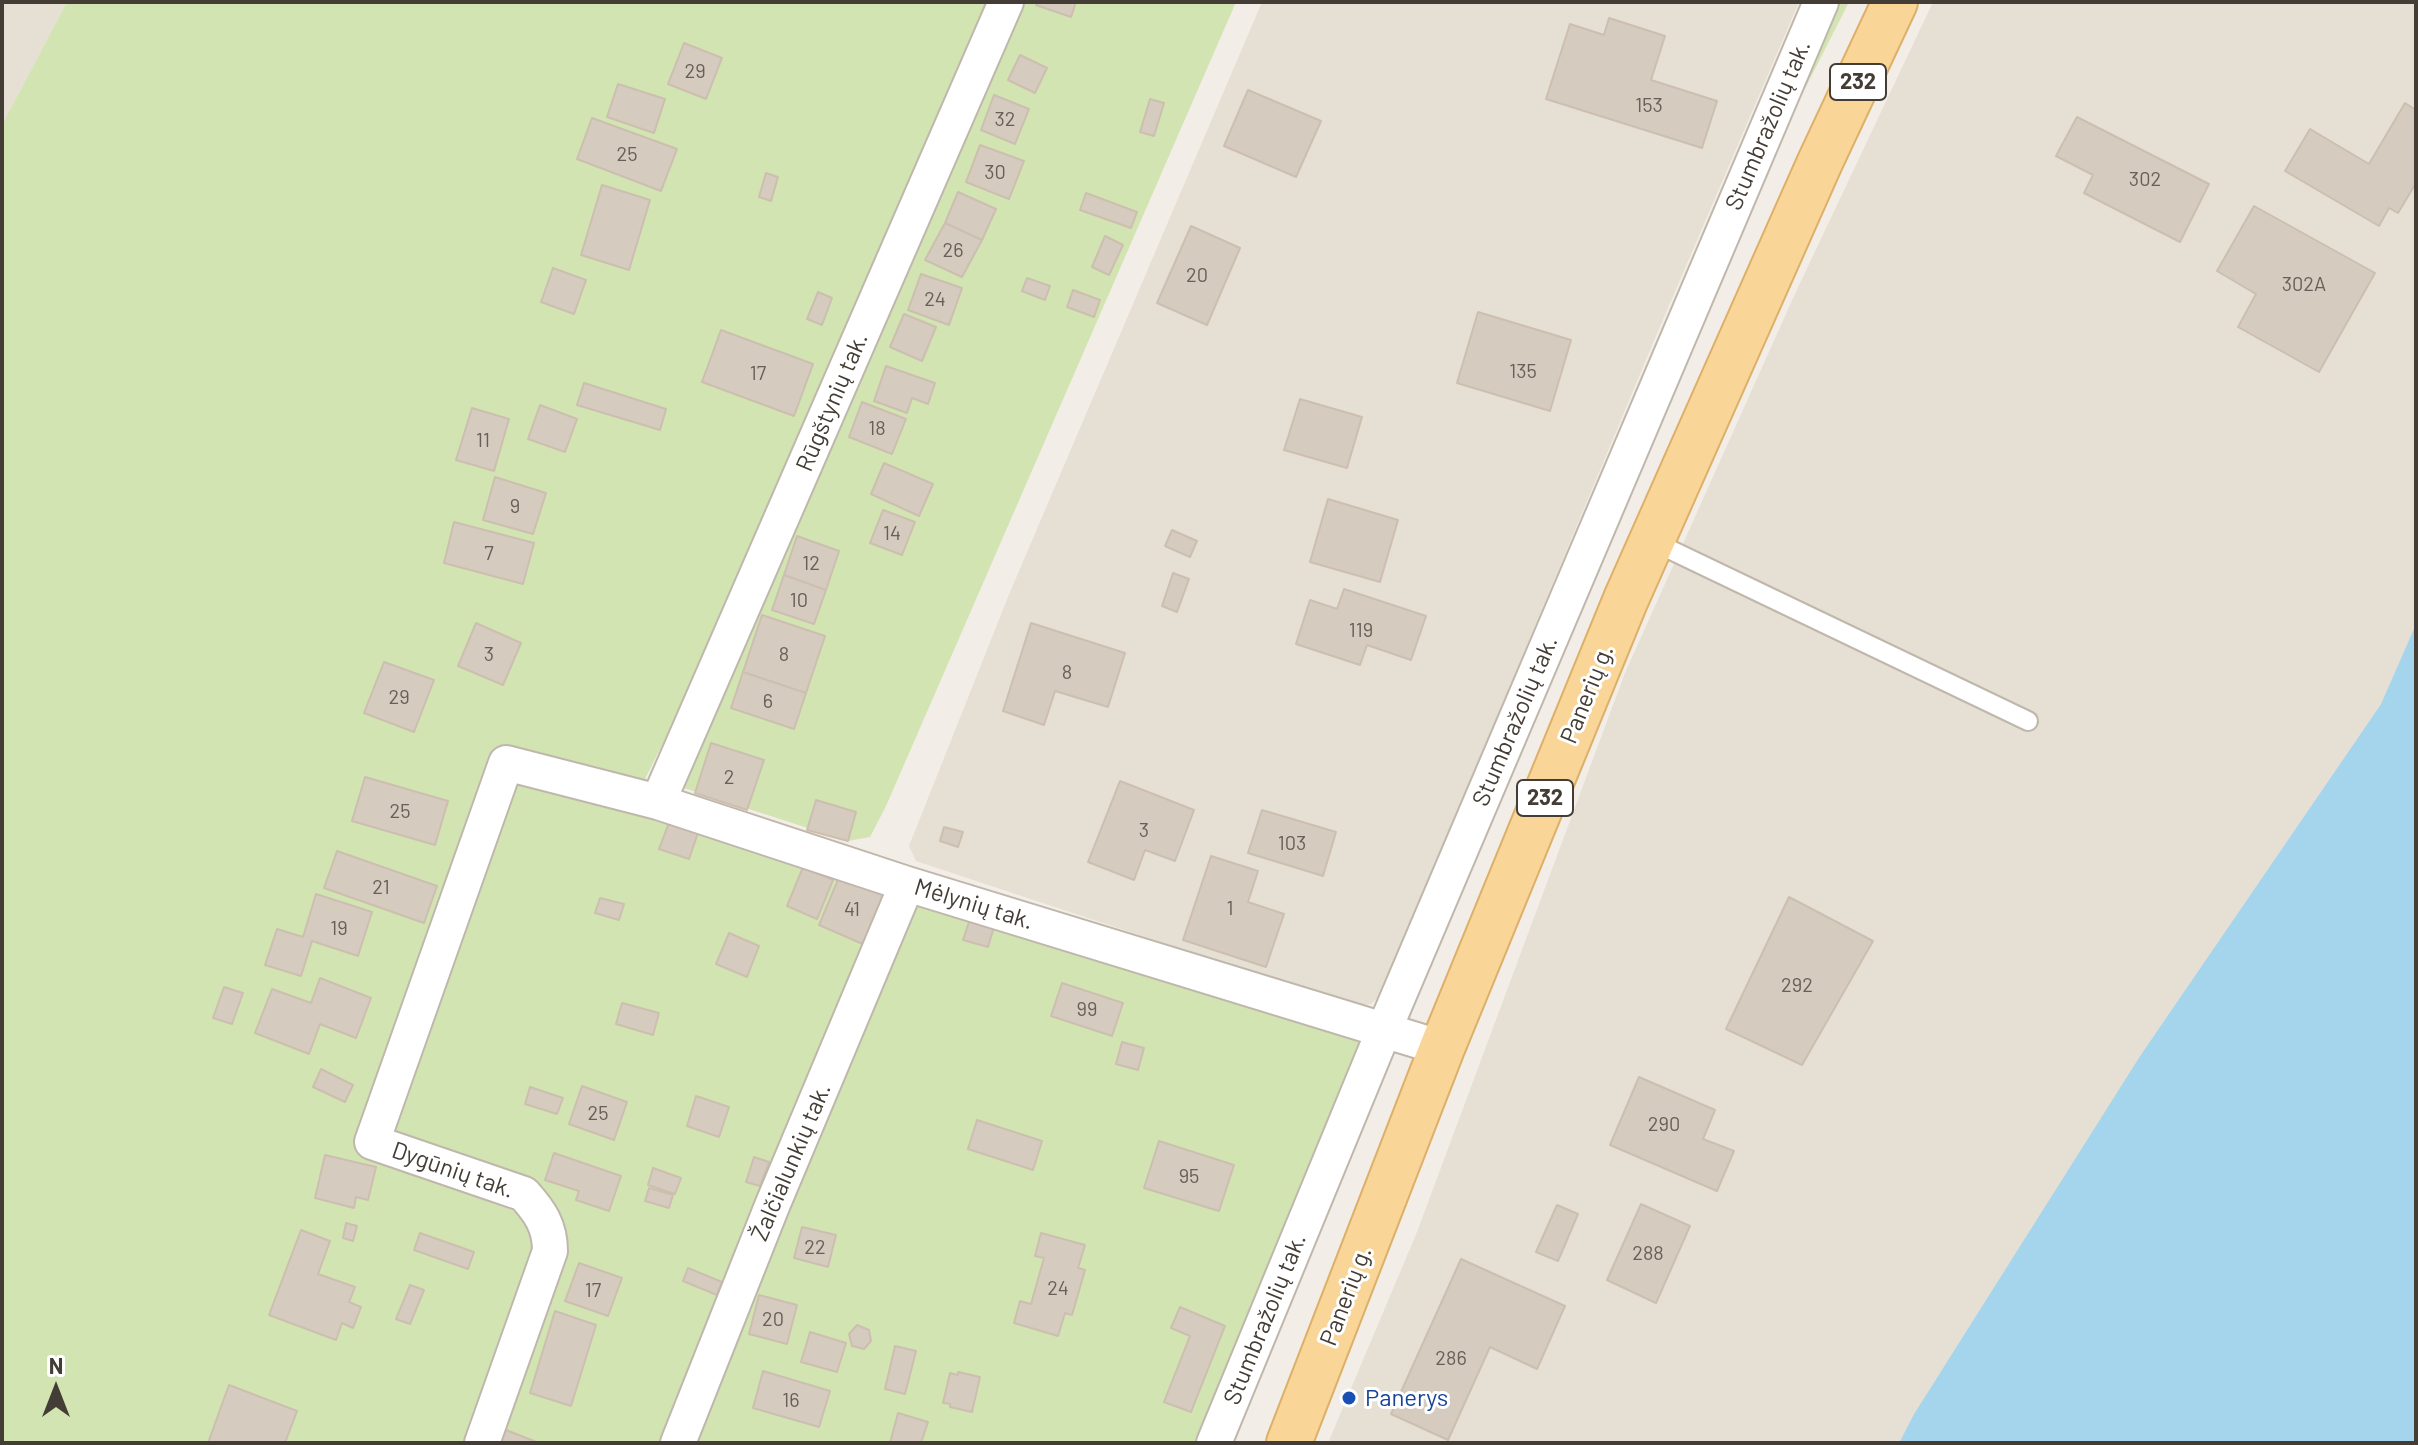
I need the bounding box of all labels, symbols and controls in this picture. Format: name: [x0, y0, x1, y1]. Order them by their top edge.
street label: Stumbražolių tak.: [1719, 35, 1817, 215]
house number: 29: [684, 59, 706, 83]
road number: 232: [1830, 64, 1886, 100]
house number: 153: [1635, 93, 1663, 117]
house number: 32: [994, 107, 1016, 131]
house number: 25: [617, 142, 637, 166]
house number: 30: [984, 160, 1006, 184]
house number: 302: [2129, 167, 2161, 191]
house number: 26: [942, 238, 964, 262]
house number: 20: [1186, 263, 1208, 287]
house number: 302A: [2282, 272, 2326, 296]
house number: 24: [924, 287, 946, 311]
street label: Rūgštynių tak.: [790, 328, 874, 476]
house number: 135: [1509, 359, 1537, 383]
house number: 17: [750, 361, 766, 385]
house number: 18: [868, 416, 886, 440]
house number: 11: [476, 428, 490, 452]
house number: 9: [510, 494, 520, 518]
house number: 14: [883, 521, 901, 545]
house number: 7: [484, 541, 494, 565]
house number: 12: [802, 551, 820, 575]
house number: 10: [790, 588, 808, 612]
house number: 119: [1349, 618, 1373, 642]
street label: Stumbražolių tak.: [1466, 631, 1564, 811]
street label: Panerių g.: [1554, 640, 1620, 748]
house number: 3: [484, 642, 494, 666]
house number: 8: [779, 642, 789, 666]
house number: 8: [1062, 660, 1072, 684]
house number: 29: [388, 685, 410, 709]
house number: 6: [763, 689, 773, 713]
house number: 2: [724, 765, 734, 789]
road number: 232: [1517, 780, 1573, 816]
house number: 25: [390, 799, 410, 823]
house number: 3: [1139, 818, 1149, 842]
house number: 103: [1278, 831, 1306, 855]
street label: Mėlynių tak.: [911, 872, 1037, 936]
house number: 21: [372, 875, 390, 899]
house number: 1: [1227, 896, 1233, 920]
house number: 41: [844, 897, 860, 921]
house number: 19: [330, 916, 348, 940]
house number: 292: [1781, 973, 1813, 997]
house number: 99: [1077, 997, 1097, 1021]
street label: Žalčialunkių tak.: [745, 1079, 837, 1245]
house number: 25: [588, 1101, 608, 1125]
house number: 290: [1648, 1112, 1680, 1136]
street label: Dygūnių tak.: [388, 1136, 518, 1204]
house number: 95: [1179, 1164, 1199, 1188]
street label: Stumbražolių tak.: [1217, 1229, 1313, 1409]
house number: 22: [804, 1235, 826, 1259]
house number: 288: [1632, 1241, 1664, 1265]
street label: Panerių g.: [1314, 1242, 1378, 1350]
house number: 24: [1047, 1276, 1069, 1300]
house number: 17: [585, 1278, 601, 1302]
house number: 20: [762, 1307, 784, 1331]
house number: 286: [1435, 1346, 1467, 1370]
north arrow: [16, 1349, 96, 1429]
text: N: [49, 1352, 63, 1378]
place label: Panerys: [1365, 1384, 1448, 1412]
house number: 16: [782, 1388, 800, 1412]
marker: Panerys: [1340, 1389, 1358, 1407]

